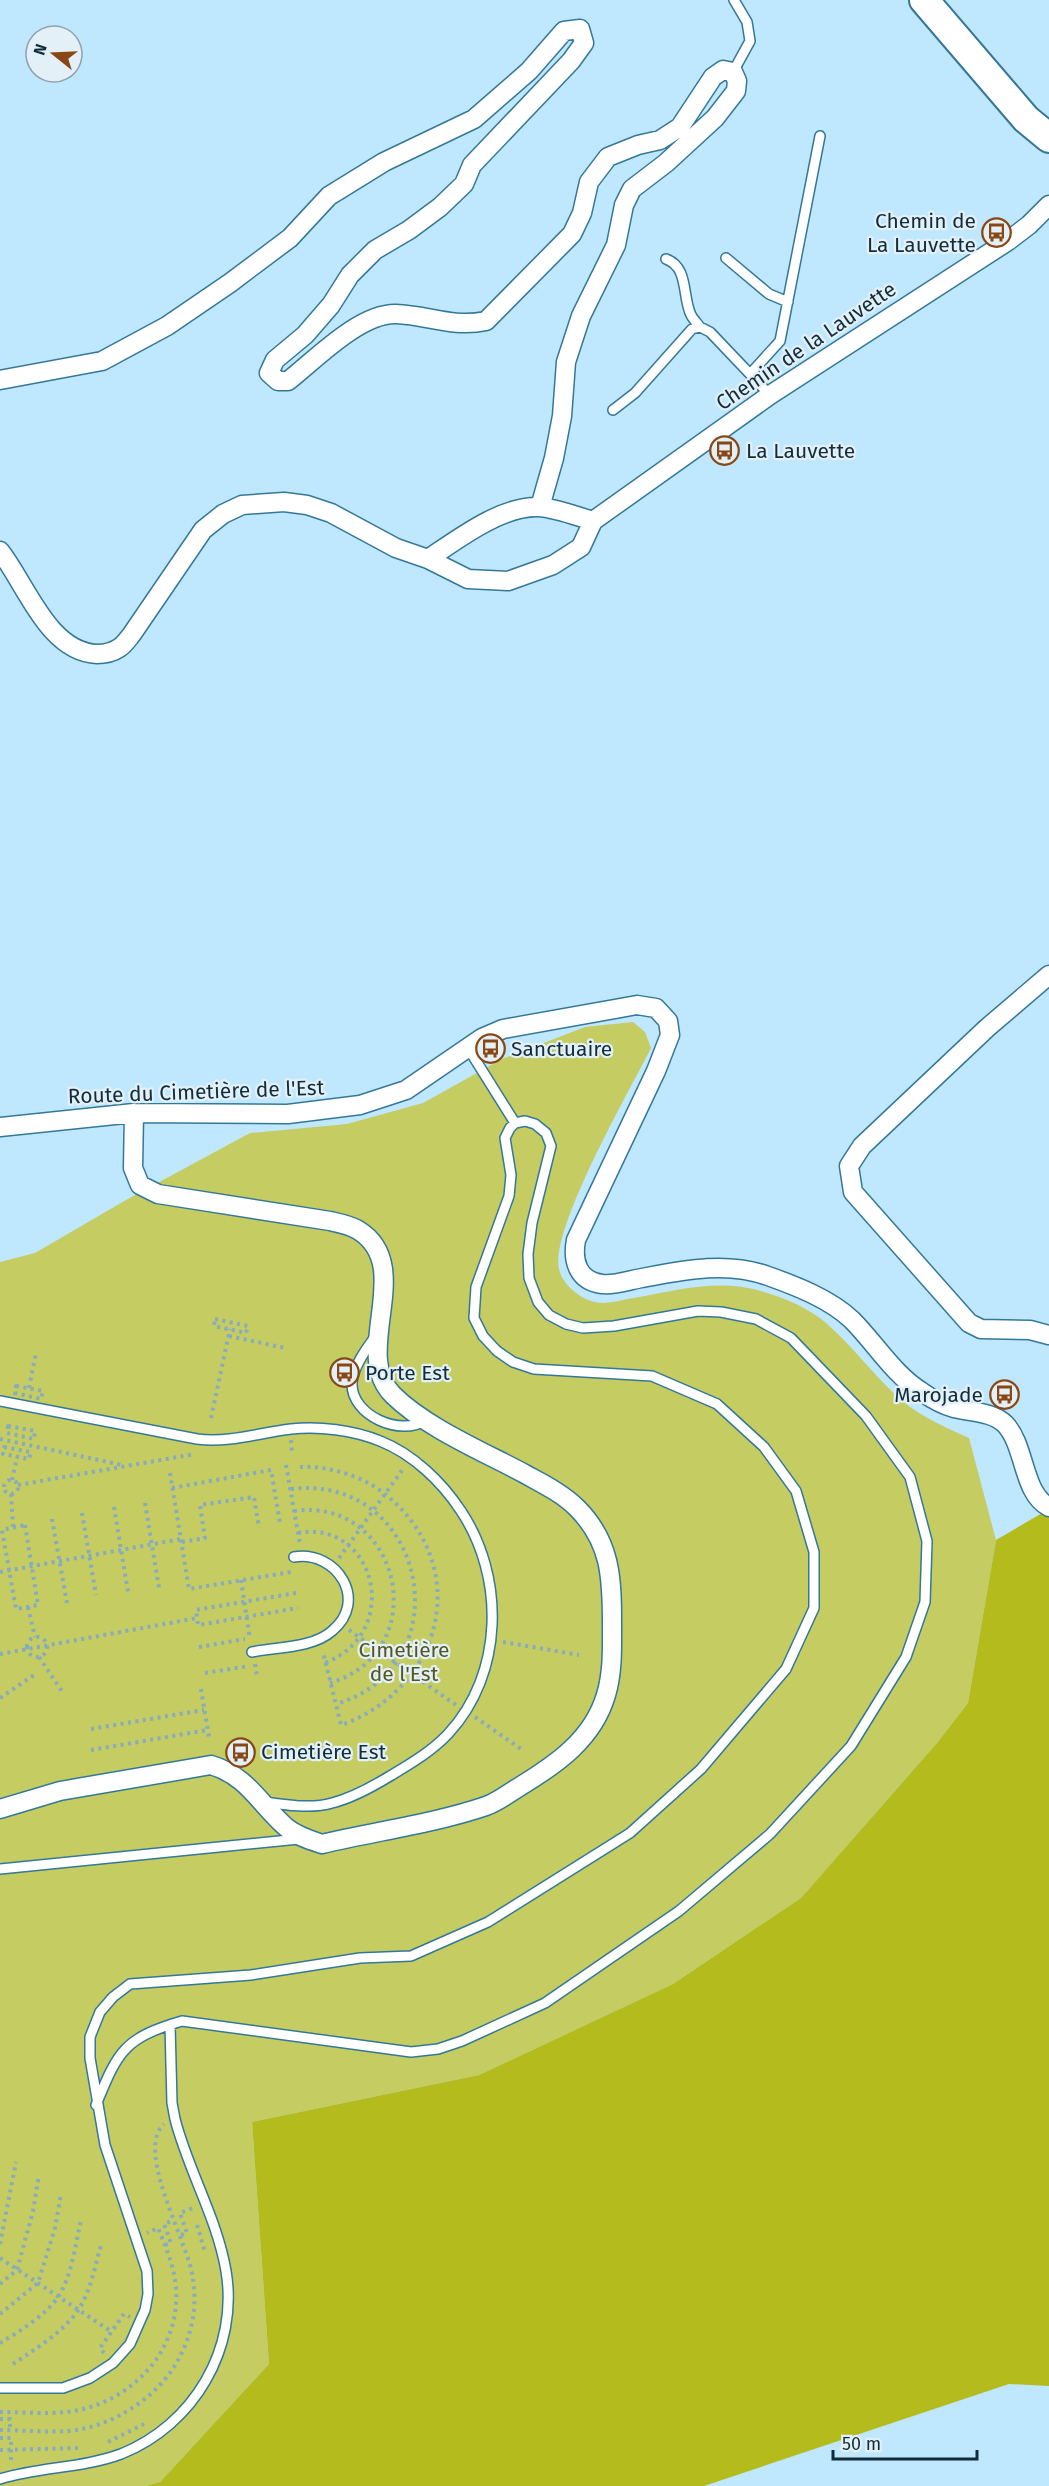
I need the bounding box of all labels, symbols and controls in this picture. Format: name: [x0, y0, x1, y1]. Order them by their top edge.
north arrow: [24, 24, 84, 84]
text: N: [30, 42, 51, 57]
place label: Chemin de La Lauvette: [867, 208, 976, 258]
bus stop icon: Chemin de La Lauvette: [981, 217, 1013, 249]
street label: Chemin de la Lauvette: [711, 276, 901, 416]
bus stop icon: La Lauvette: [709, 435, 741, 467]
place label: La Lauvette: [746, 438, 855, 464]
bus stop icon: Sanctuaire: [474, 1033, 506, 1065]
place label: Sanctuaire: [511, 1036, 612, 1062]
street label: Route du Cimetière de l'Est: [67, 1075, 325, 1109]
bus stop icon: Porte Est: [328, 1357, 360, 1389]
place label: Porte Est: [365, 1360, 450, 1386]
bus stop icon: Marojade: [988, 1379, 1020, 1411]
place label: Marojade: [894, 1382, 983, 1408]
park label: Cimetière de l'Est: [359, 1637, 450, 1687]
bus stop icon: Cimetière Est: [224, 1736, 256, 1768]
place label: Cimetière Est: [261, 1739, 386, 1765]
scale bar: [833, 2423, 977, 2461]
text: 50 m: [842, 2433, 881, 2455]

